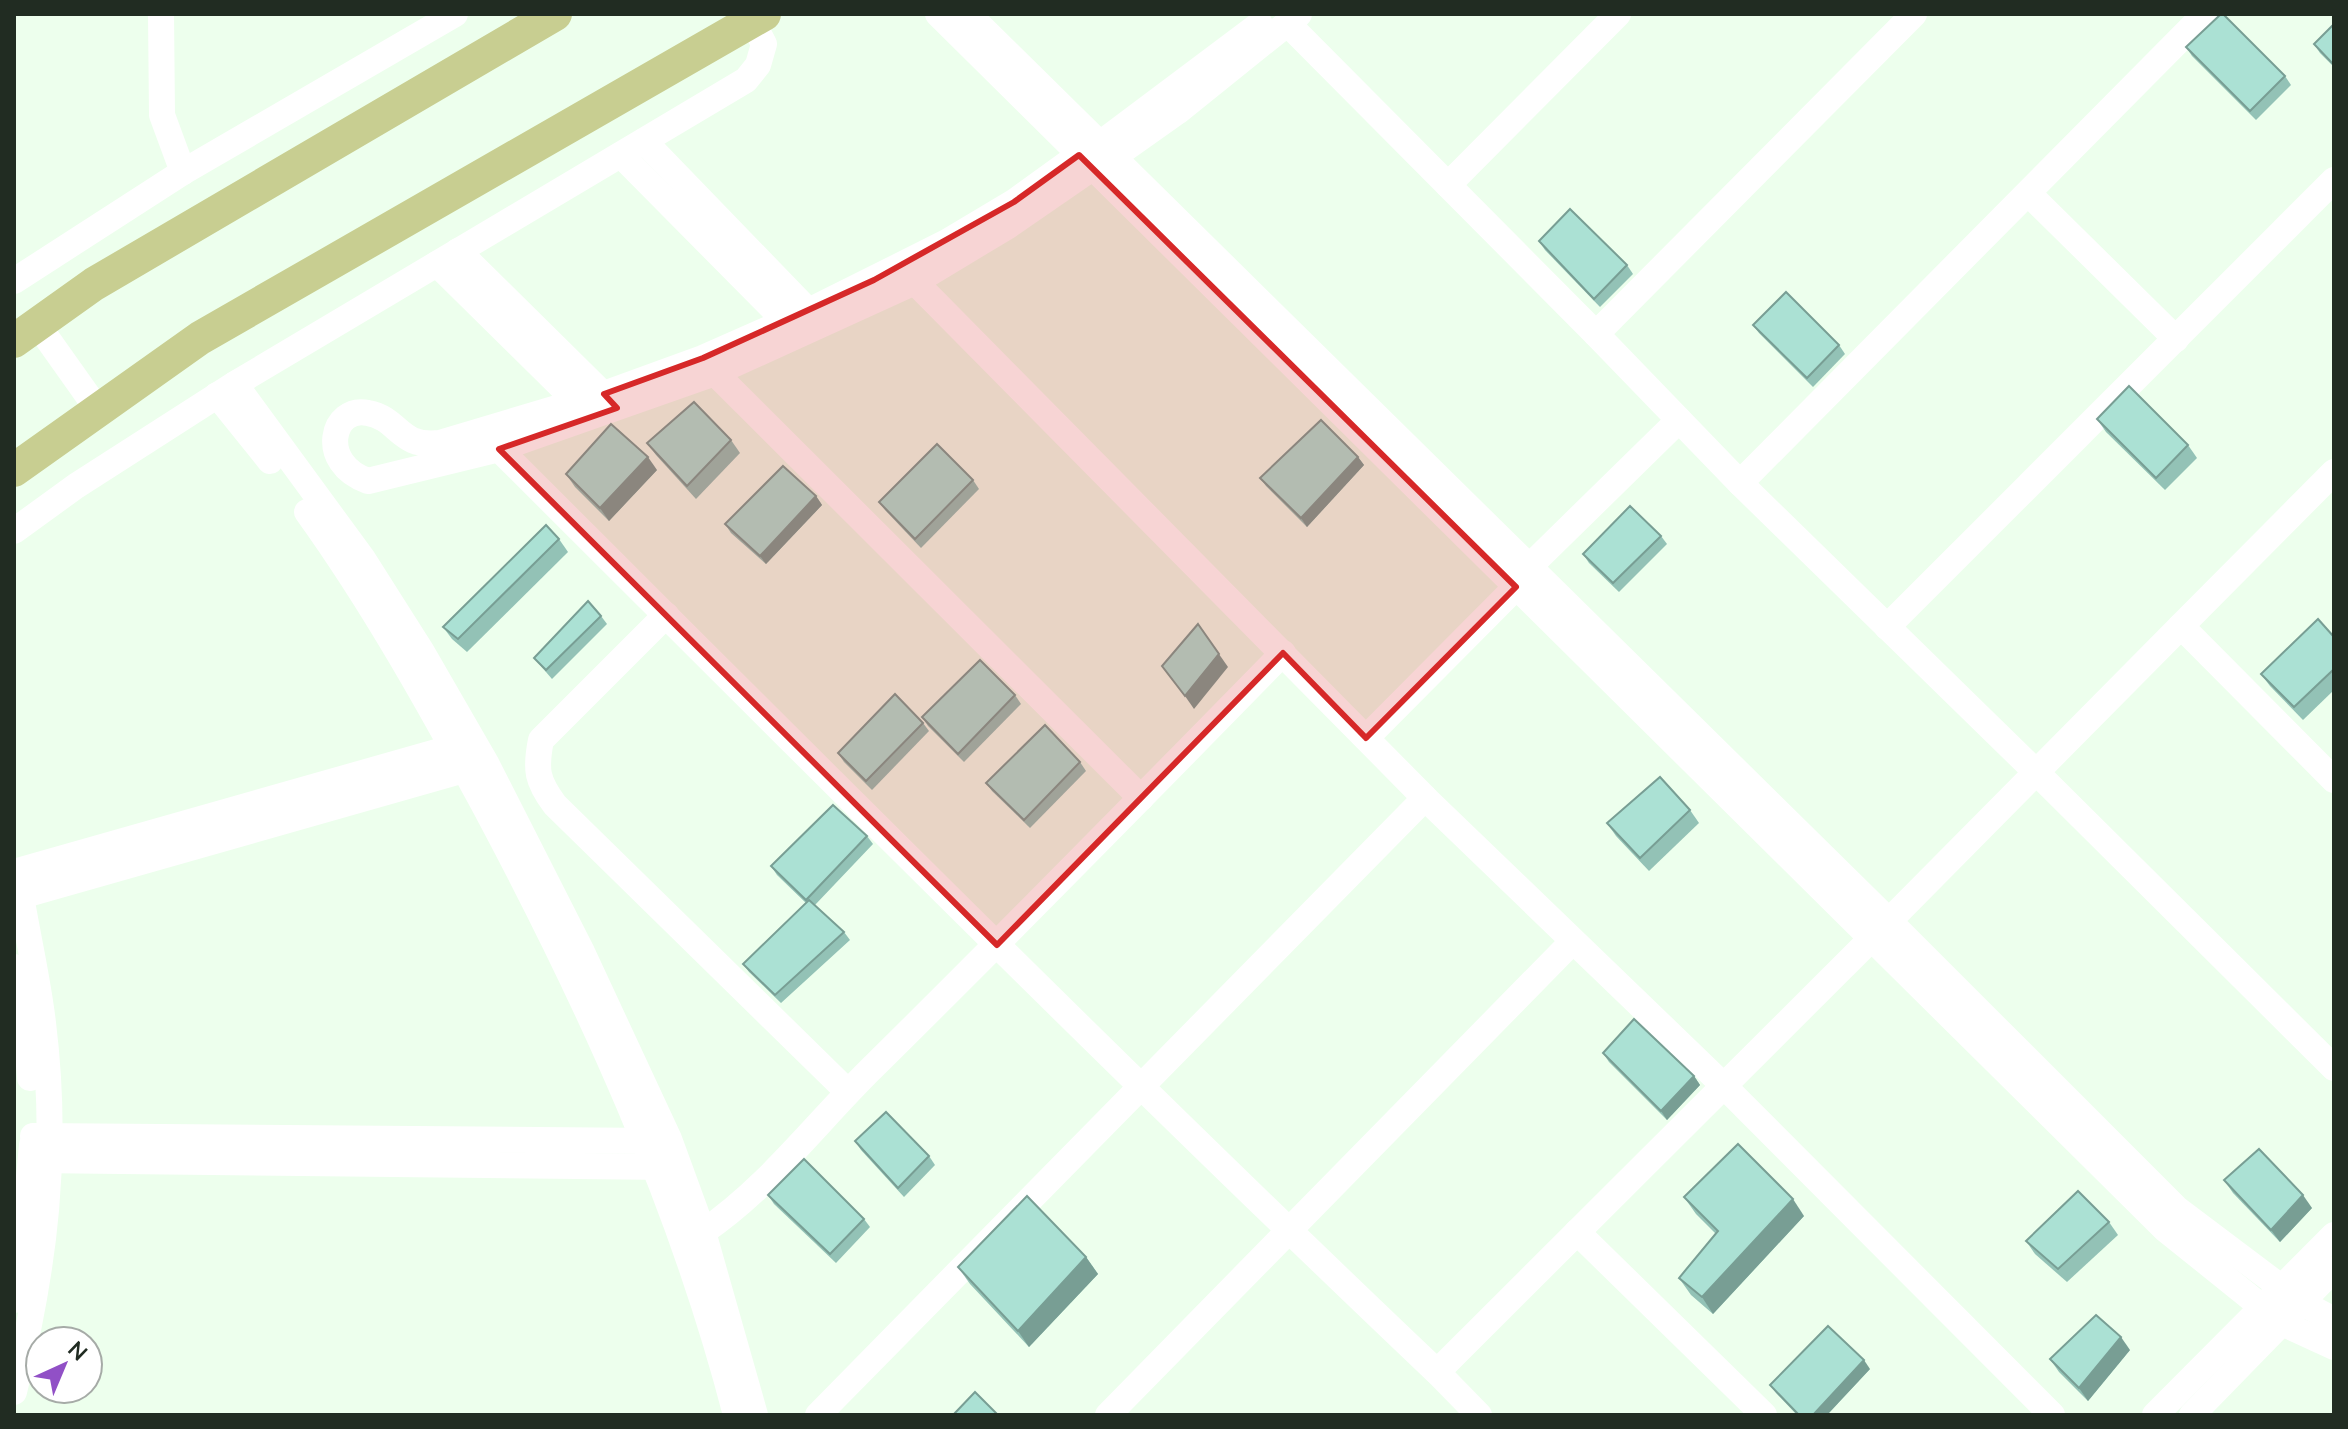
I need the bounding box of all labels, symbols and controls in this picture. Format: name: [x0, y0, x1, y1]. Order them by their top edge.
north arrow: [24, 1325, 104, 1405]
text: N: [61, 1335, 94, 1368]

